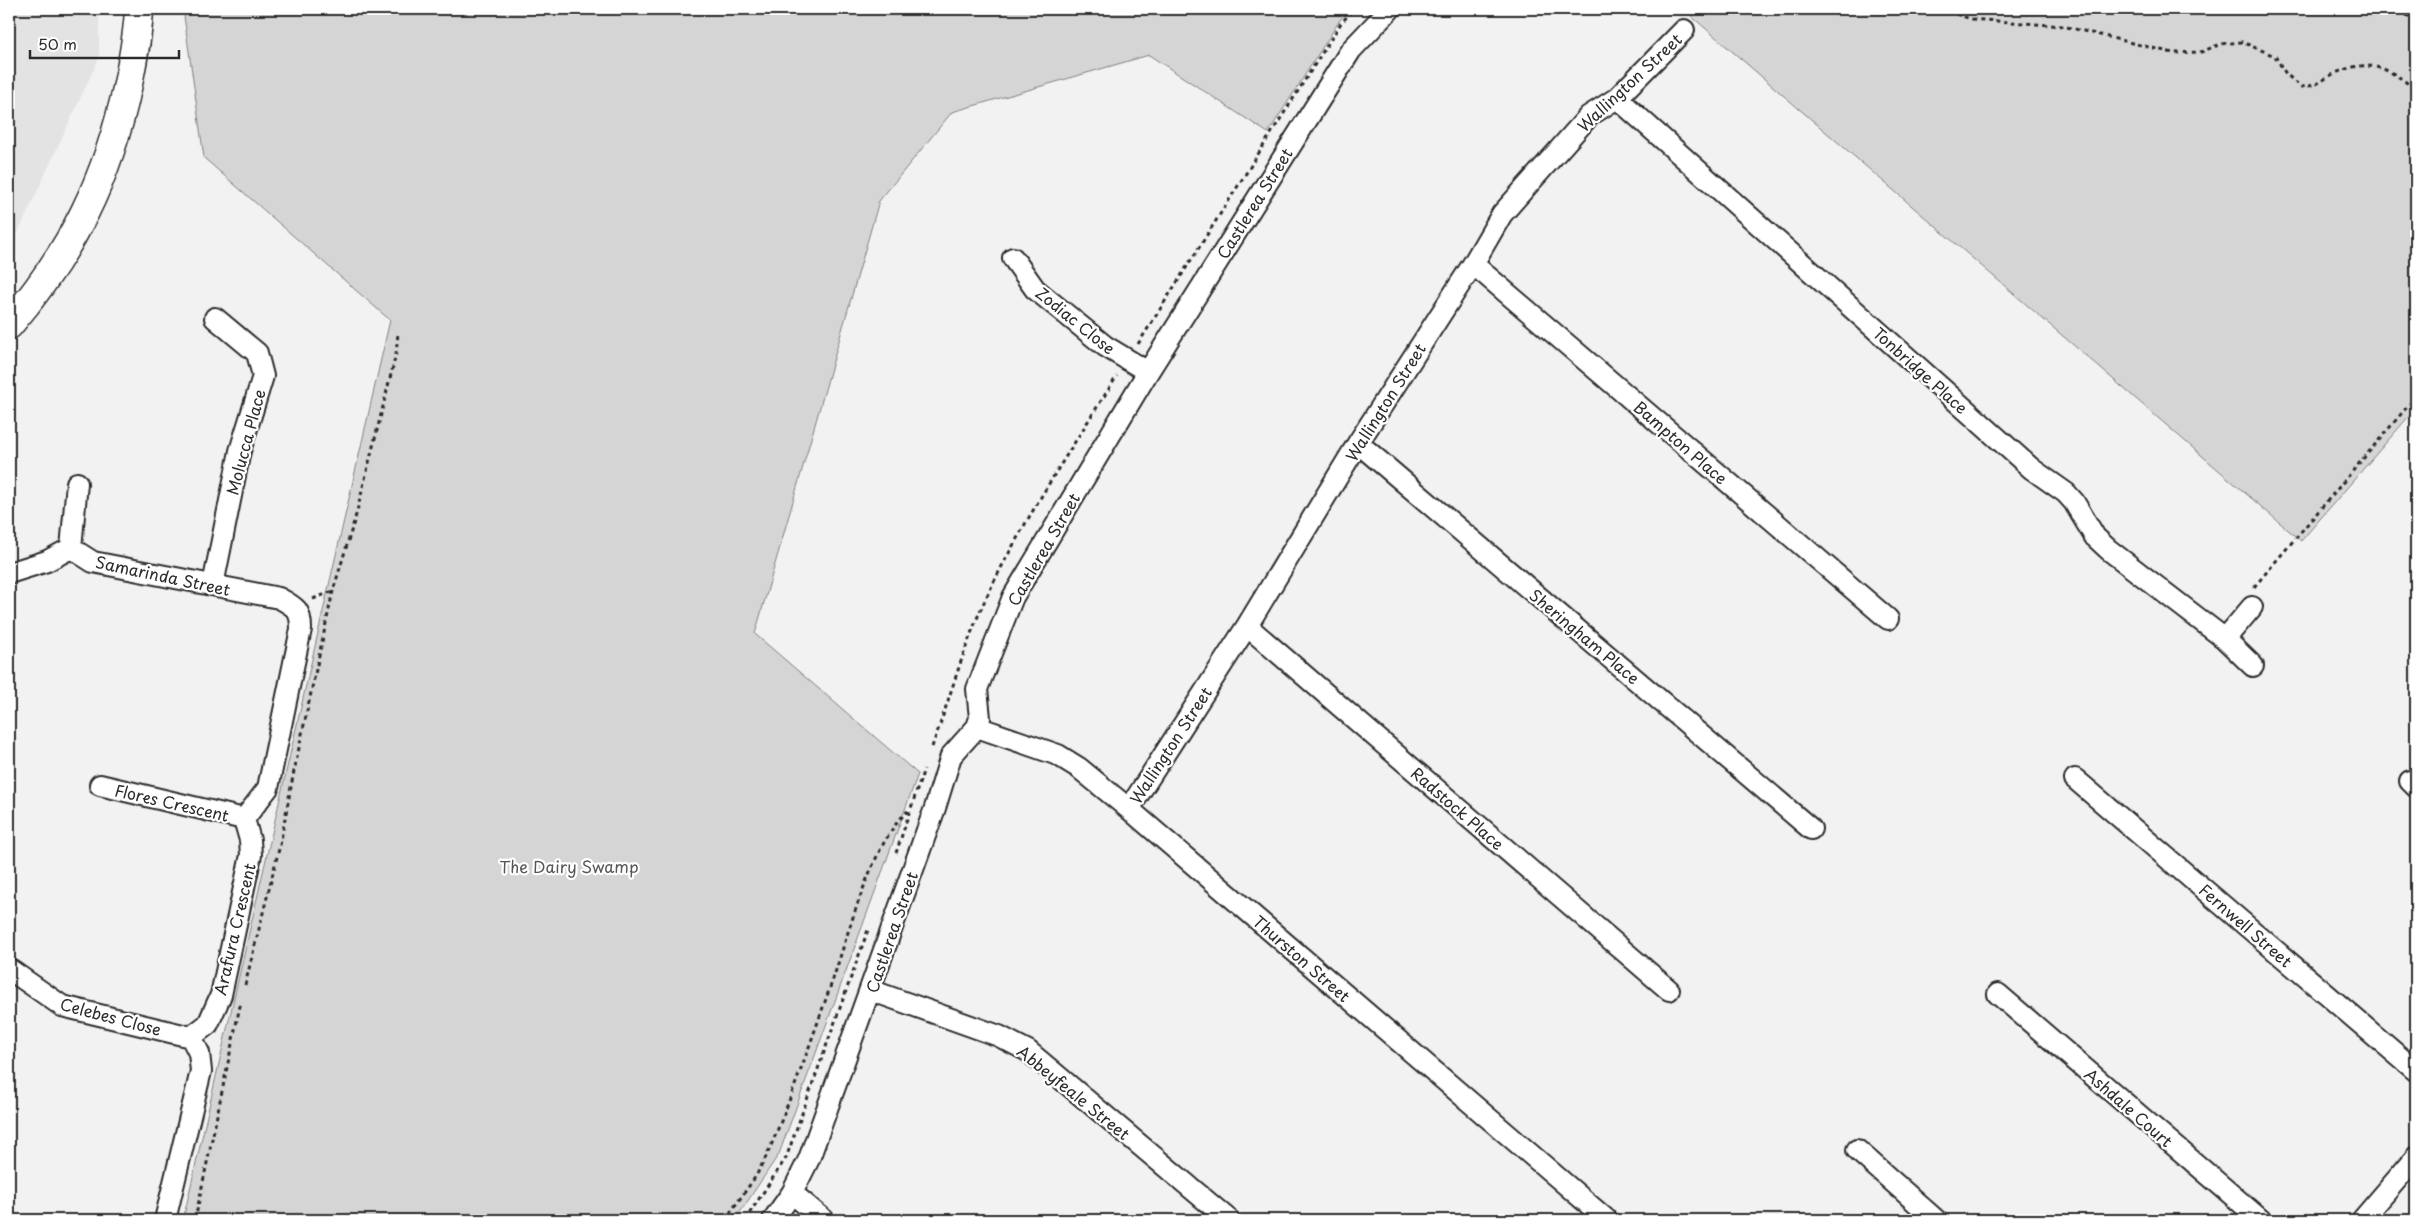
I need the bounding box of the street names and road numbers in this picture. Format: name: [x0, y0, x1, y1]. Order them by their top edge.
street label: Wallington Street: [1571, 27, 1687, 137]
street label: Castlerea Street: [1210, 142, 1298, 263]
street label: Zodiac Close: [1031, 281, 1121, 359]
street label: Tonbridge Place: [1869, 321, 1973, 419]
street label: Wallington Street: [1339, 338, 1431, 466]
street label: Molucca Place: [219, 386, 271, 498]
street label: Bampton Place: [1629, 395, 1733, 489]
street label: Castlerea Street: [1001, 488, 1085, 610]
street label: Samarinda Street: [93, 549, 233, 601]
street label: Sheringham Place: [1525, 583, 1645, 689]
street label: Wallington Street: [1123, 681, 1217, 808]
street label: Radstock Place: [1406, 761, 1510, 855]
street label: Flores Crescent: [113, 777, 232, 827]
street label: Arafura Crescent: [207, 860, 261, 997]
street label: Castlerea Street: [859, 868, 923, 996]
street label: Fernwell Street: [2194, 878, 2298, 973]
street label: Thurston Street: [1248, 909, 1356, 1007]
street label: Celebes Close: [58, 991, 164, 1041]
street label: Abbeyfeale Street: [1012, 1039, 1136, 1145]
street label: Ashdale Court: [2080, 1062, 2179, 1152]

